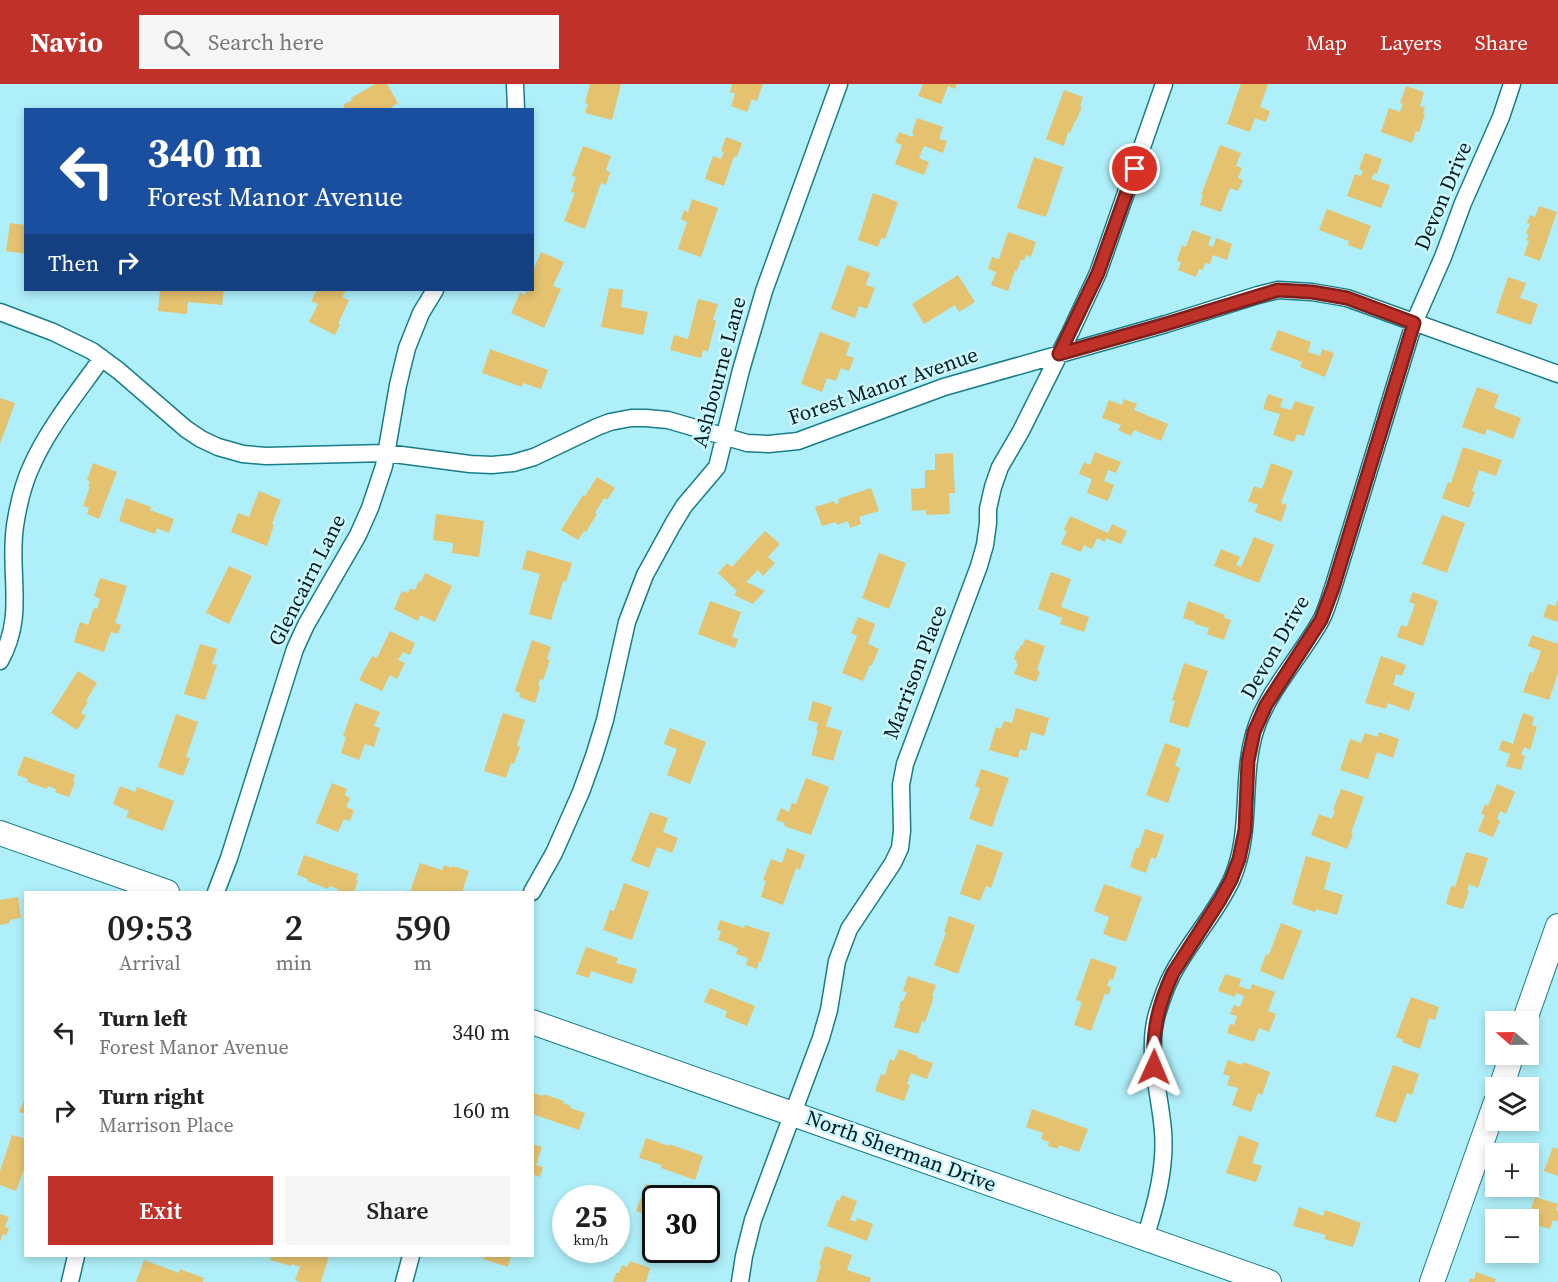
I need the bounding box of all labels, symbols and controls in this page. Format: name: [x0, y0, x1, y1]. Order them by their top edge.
search box: [139, 15, 559, 69]
text: Navio: [30, 23, 103, 61]
icon: search: [160, 26, 193, 59]
text: Search here: [208, 27, 324, 57]
text: Map: [1306, 28, 1347, 57]
text: Layers: [1380, 28, 1442, 57]
text: Share: [1475, 28, 1528, 57]
text: 340 m: [147, 123, 262, 181]
icon: left: [48, 132, 126, 210]
street label: Devon Drive: [1407, 137, 1478, 255]
pin: [1109, 143, 1160, 194]
icon: arrive: [1118, 152, 1151, 185]
text: Forest Manor Avenue: [147, 178, 403, 215]
icon: right: [111, 246, 144, 279]
text: Then: [48, 248, 99, 278]
street label: Ashbourne Lane: [684, 293, 753, 450]
street label: Forest Manor Avenue: [784, 339, 982, 432]
street label: Glencairn Lane: [261, 509, 352, 651]
street label: Devon Drive: [1233, 590, 1316, 704]
street label: Marrison Place: [876, 601, 953, 743]
text: 09:53: [107, 903, 193, 952]
text: 2: [284, 903, 303, 952]
text: 590: [395, 903, 451, 952]
text: Arrival: [119, 949, 181, 977]
text: min: [276, 949, 312, 977]
text: m: [414, 949, 432, 977]
text: Turn left: [99, 1003, 187, 1033]
north arrow: [1485, 1011, 1539, 1065]
map controls: [1485, 1011, 1539, 1263]
icon: left: [48, 1016, 81, 1049]
text: 340 m: [452, 1017, 510, 1047]
text: Forest Manor Avenue: [99, 1033, 289, 1061]
position arrow: [1122, 1035, 1186, 1099]
button: layers: [1485, 1077, 1539, 1131]
text: Turn right: [99, 1081, 204, 1111]
icon: right: [48, 1094, 81, 1127]
text: 160 m: [452, 1095, 510, 1125]
street label: North Sherman Drive: [802, 1103, 1000, 1199]
text: Marrison Place: [99, 1111, 234, 1139]
button: +: [1485, 1143, 1539, 1197]
button: Exit: [48, 1176, 273, 1245]
button: Share: [285, 1176, 510, 1245]
speed limit sign: 30: [642, 1185, 720, 1263]
text: 25: [575, 1196, 607, 1237]
button: −: [1485, 1209, 1539, 1263]
text: km/h: [573, 1229, 609, 1250]

